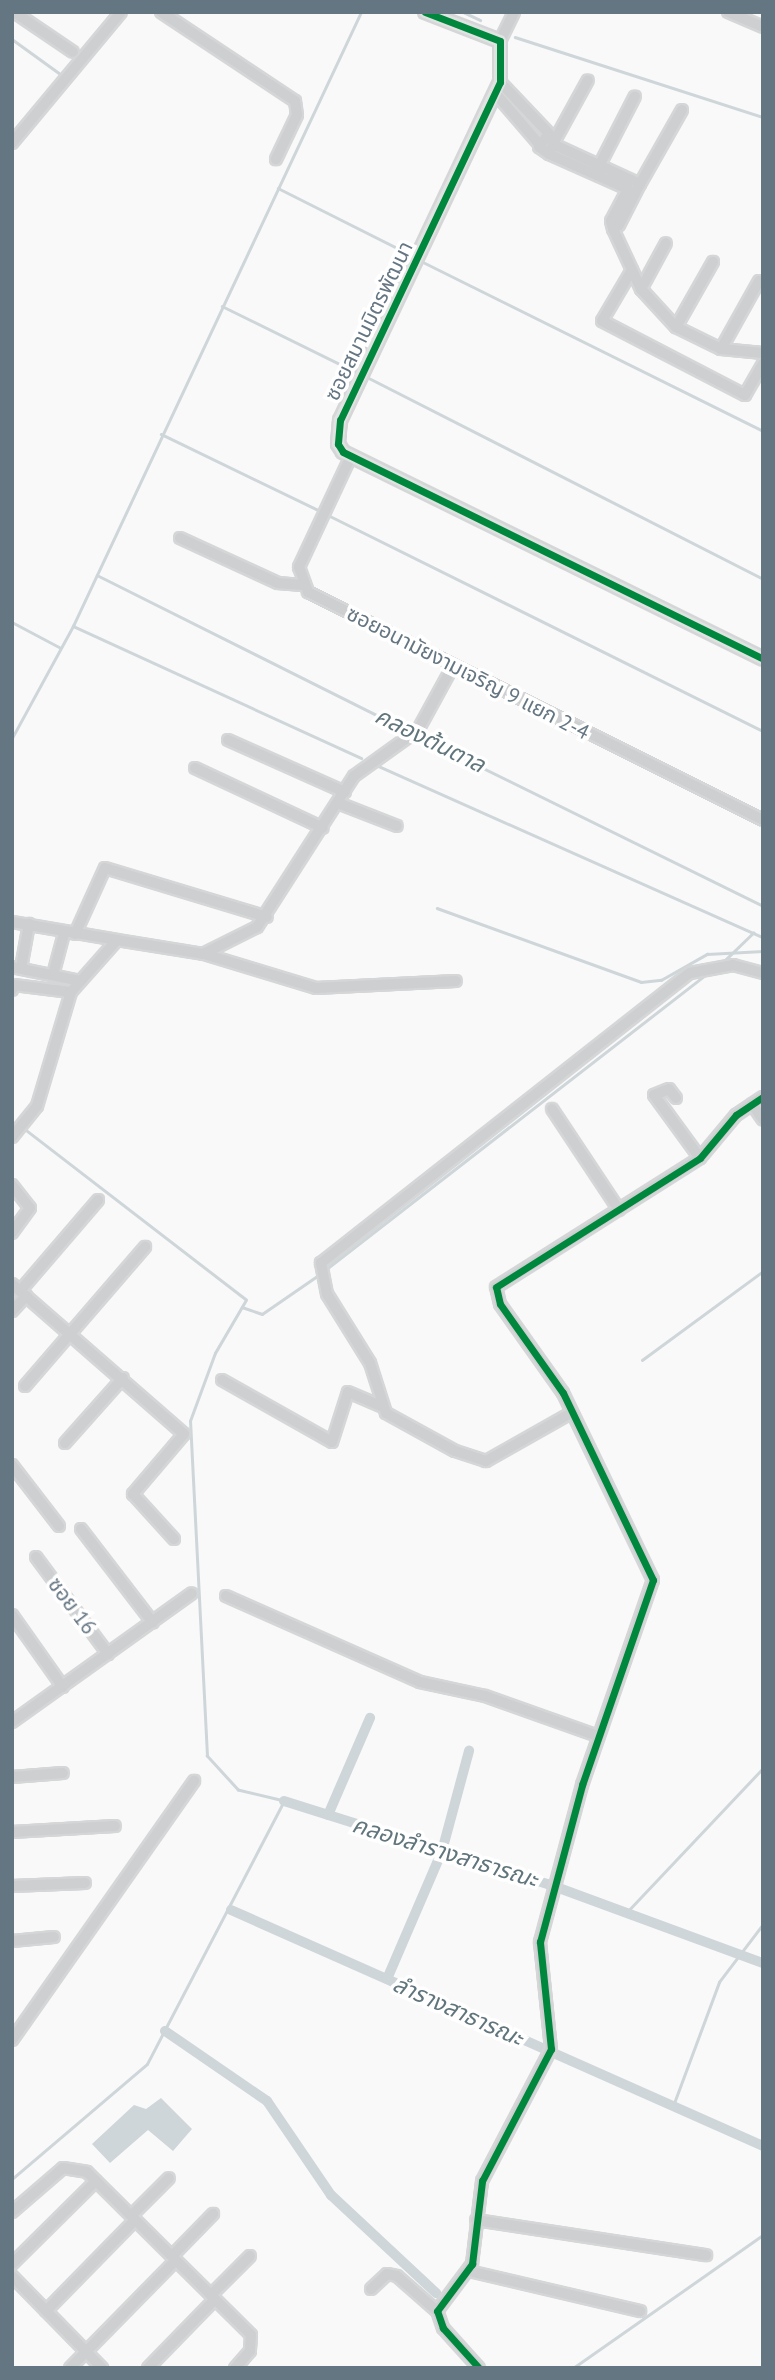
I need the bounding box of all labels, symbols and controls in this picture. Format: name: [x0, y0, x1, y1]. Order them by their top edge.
street label: ซอยสมานมิตรพัฒนา: [320, 237, 418, 405]
street label: ซอยอนามัยงามเจริญ 9 แยก 2-4: [342, 601, 594, 745]
water label: คลองต้นตาล: [371, 702, 489, 778]
street label: ซอย 16: [42, 1573, 102, 1639]
water label: คลองลำรางสาธารณะ: [349, 1811, 541, 1893]
water label: ลำรางสาธารณะ: [389, 1970, 527, 2052]

